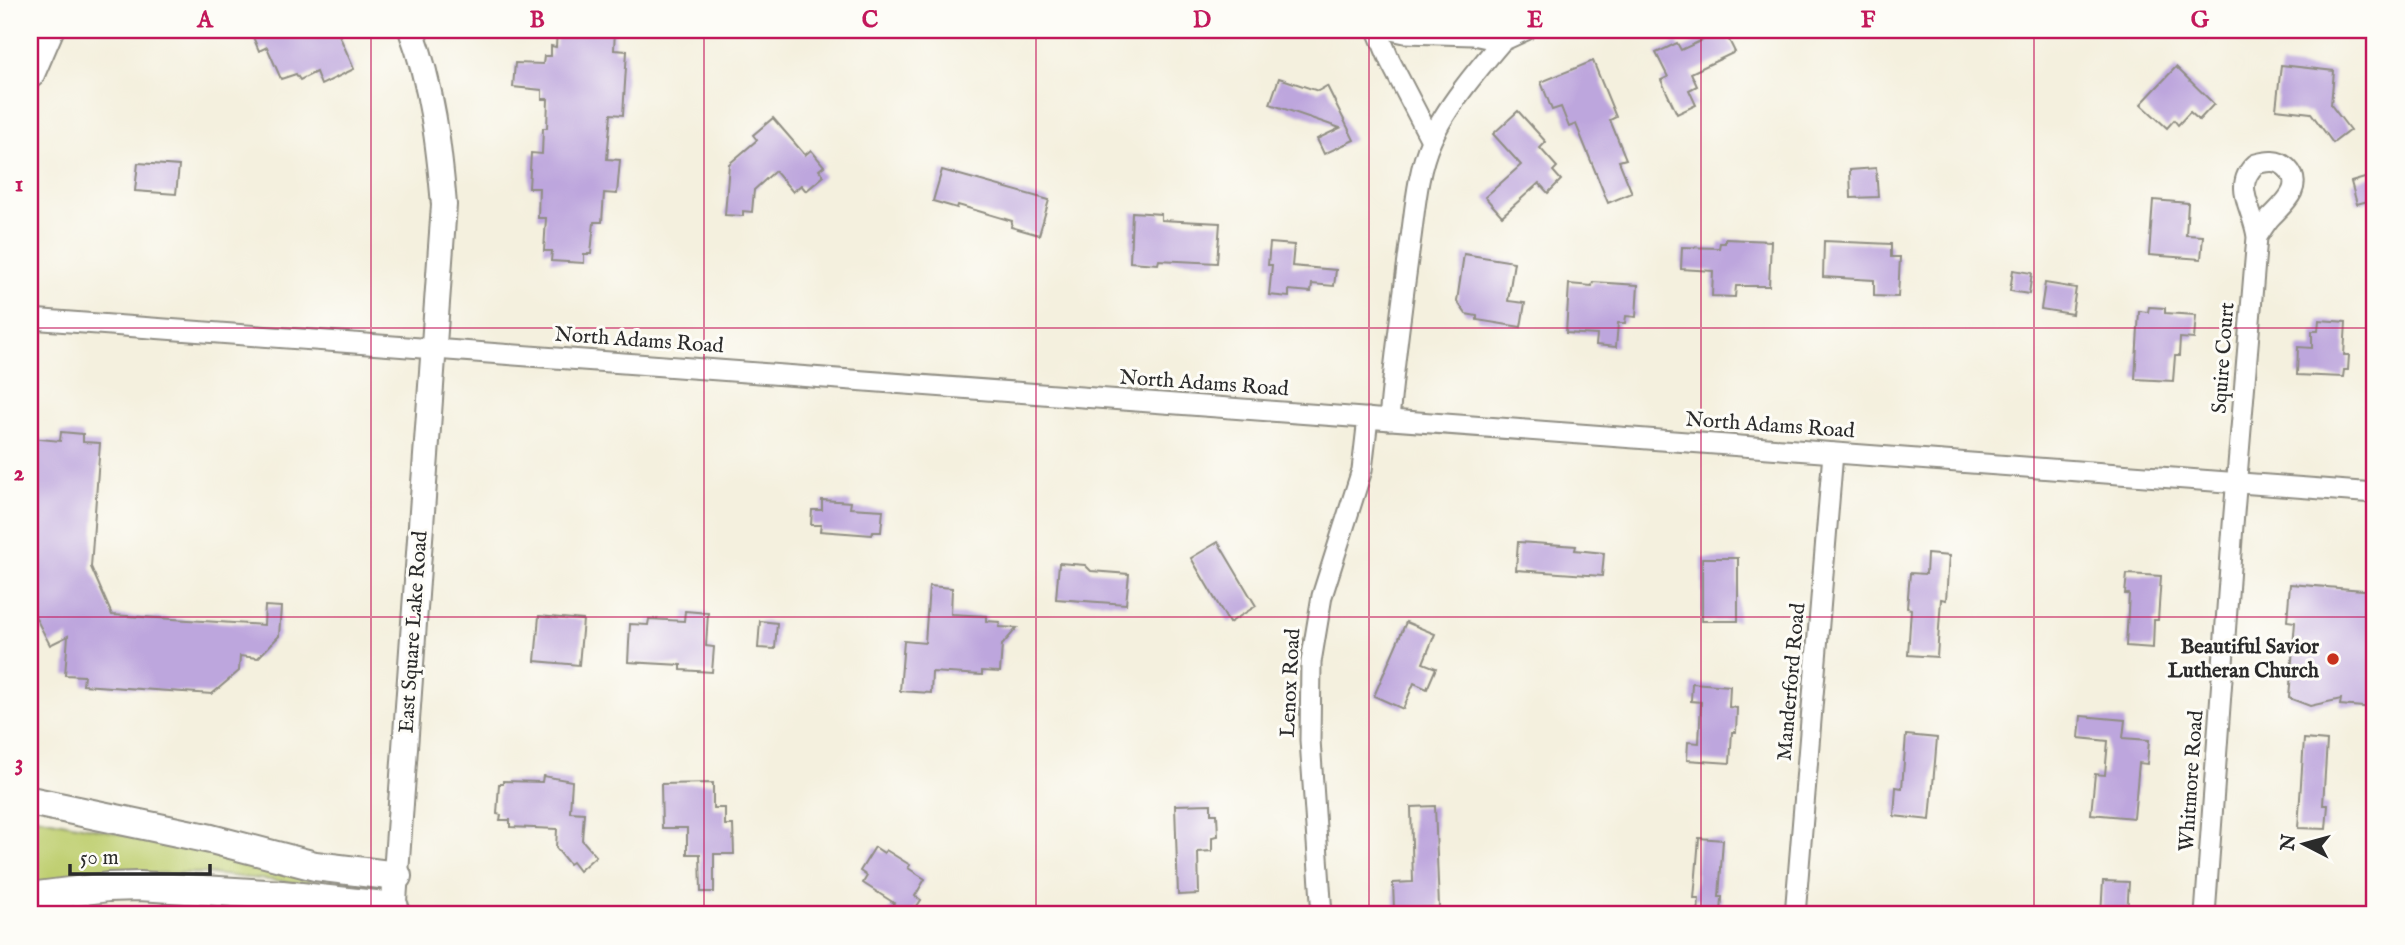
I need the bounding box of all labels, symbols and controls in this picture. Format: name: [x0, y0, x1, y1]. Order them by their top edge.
text: A: [196, 6, 214, 35]
text: B: [529, 6, 545, 35]
text: C: [862, 6, 879, 35]
text: D: [1193, 6, 1211, 35]
text: E: [1527, 6, 1543, 35]
text: F: [1861, 6, 1876, 35]
text: G: [2191, 6, 2210, 35]
text: 1: [15, 170, 23, 199]
street label: Squire Court: [2207, 301, 2241, 415]
street label: North Adams Road: [553, 322, 725, 360]
street label: North Adams Road: [1118, 365, 1290, 403]
street label: North Adams Road: [1684, 407, 1856, 445]
text: 2: [14, 459, 25, 488]
street label: East Square Lake Road: [393, 529, 435, 734]
street label: Manderford Road: [1772, 601, 1812, 762]
street label: Lenox Road: [1275, 627, 1307, 738]
place label: Beautiful Savior Lutheran Church: [2168, 634, 2320, 685]
marker: Beautiful Savior Lutheran Church: [2325, 651, 2341, 667]
street label: Whitmore Road: [2174, 709, 2210, 853]
text: 3: [15, 749, 23, 778]
north arrow: [2268, 808, 2338, 878]
text: N: [2276, 832, 2302, 853]
scale bar: [70, 833, 210, 877]
text: 50 m: [80, 845, 119, 872]

